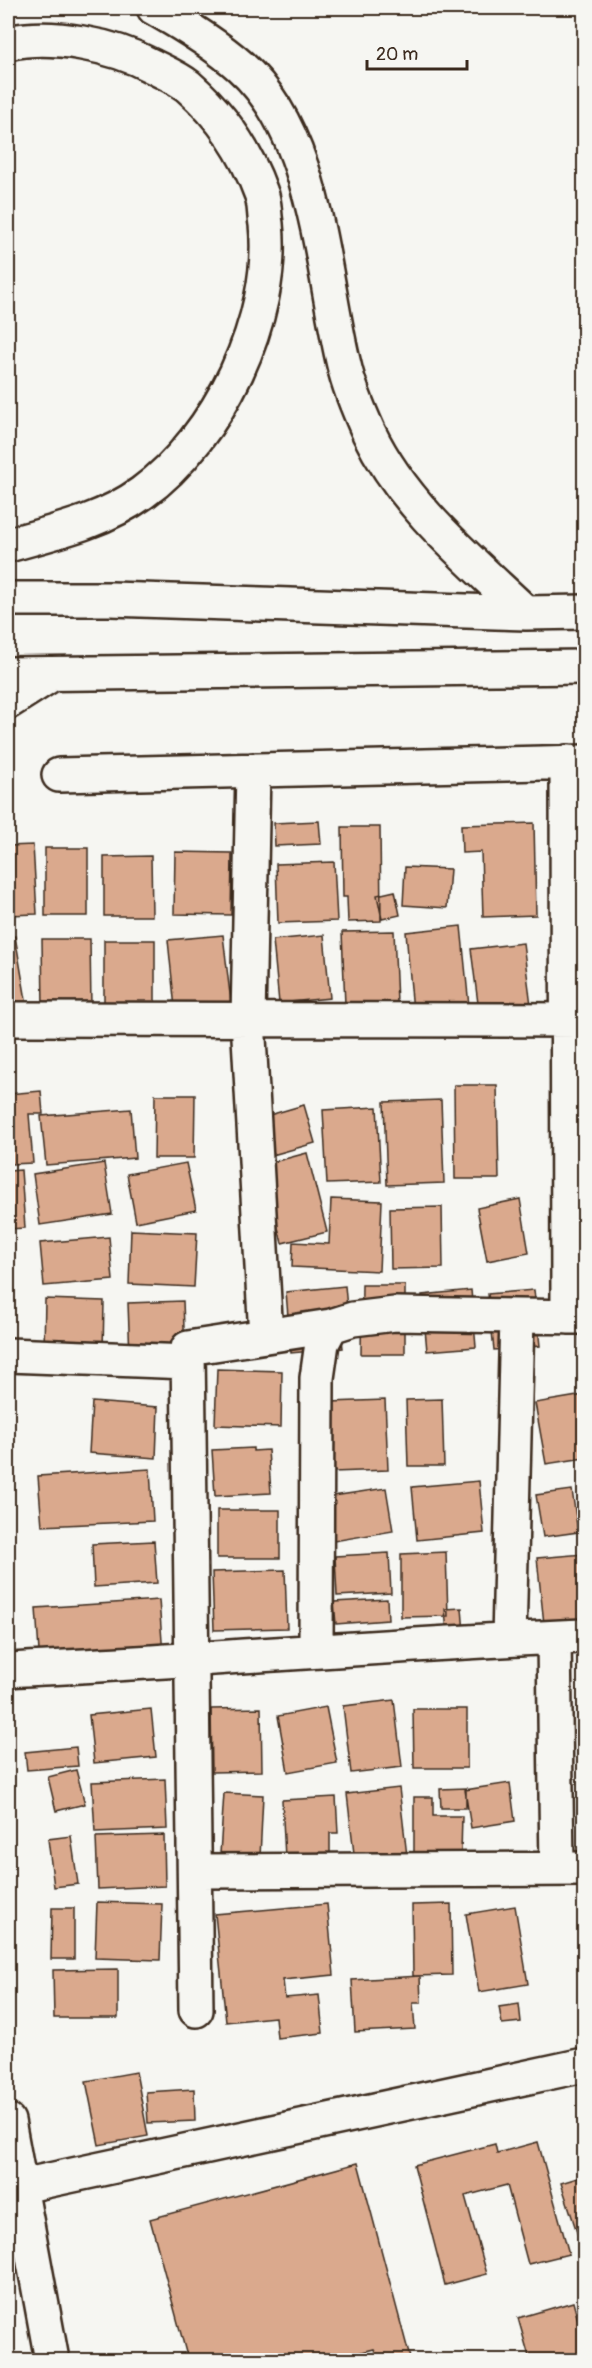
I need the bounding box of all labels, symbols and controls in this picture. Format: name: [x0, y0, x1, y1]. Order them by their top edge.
scale bar: [367, 33, 468, 71]
text: 20 m: [376, 43, 418, 66]

